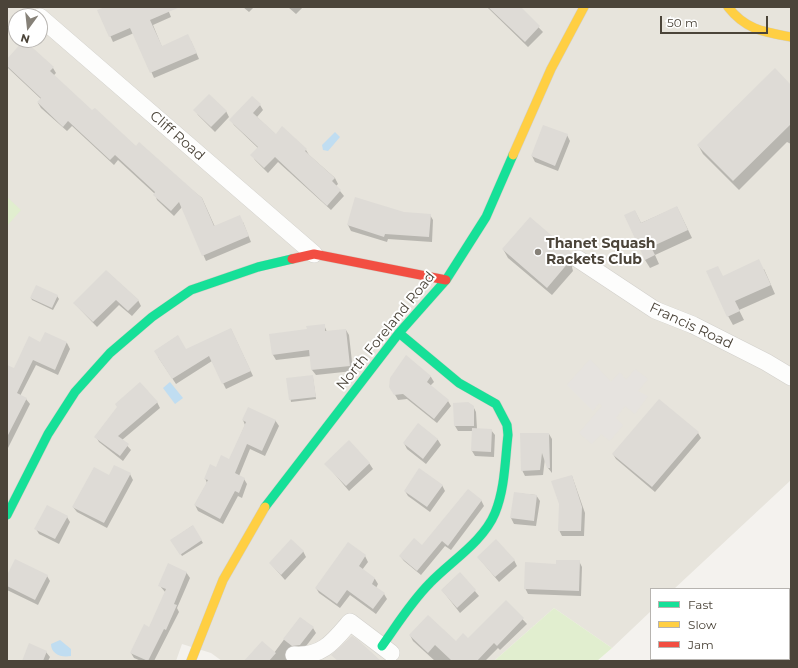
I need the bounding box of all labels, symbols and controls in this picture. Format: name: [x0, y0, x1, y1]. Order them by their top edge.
north arrow: [8, 8, 48, 48]
scale bar: [662, 8, 770, 34]
text: 50 m: [667, 15, 698, 30]
text: N: [19, 31, 31, 47]
street label: Cliff Road: [146, 108, 208, 164]
place label: Thanet Squash Rackets Club: [546, 236, 656, 268]
marker: Thanet Squash Rackets Club: [533, 247, 543, 257]
street label: North Foreland Road: [333, 268, 439, 394]
street label: Francis Road: [647, 299, 735, 353]
legend: [650, 588, 790, 660]
text: Fast: [688, 597, 713, 612]
text: Slow: [688, 617, 717, 632]
text: Jam: [688, 637, 714, 652]

